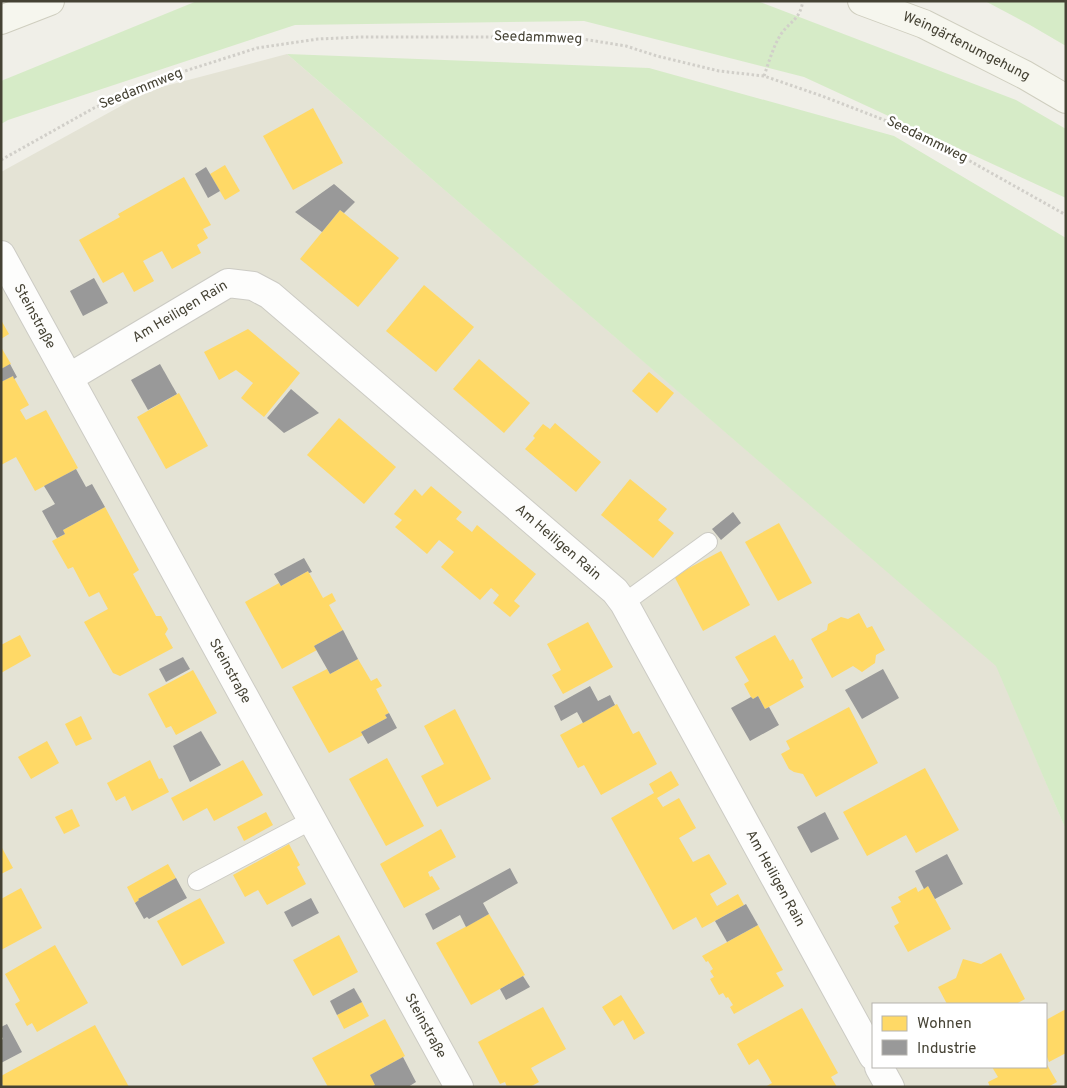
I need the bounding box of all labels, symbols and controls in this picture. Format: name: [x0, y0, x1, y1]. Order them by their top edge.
street label: Weingärtenumgehung: [900, 8, 1033, 85]
street label: Seedammweg: [494, 28, 582, 48]
street label: Seedammweg: [97, 65, 185, 113]
street label: Seedammweg: [884, 113, 970, 167]
street label: Am Heiligen Rain: [129, 277, 231, 346]
street label: Steinstraße: [10, 281, 59, 352]
street label: Am Heiligen Rain: [512, 501, 605, 584]
street label: Steinstraße: [205, 636, 255, 706]
street label: Am Heiligen Rain: [742, 827, 809, 930]
street label: Steinstraße: [401, 991, 450, 1061]
legend: [872, 1003, 1047, 1068]
text: Wohnen: [917, 1015, 972, 1034]
text: Industrie: [917, 1040, 976, 1059]

